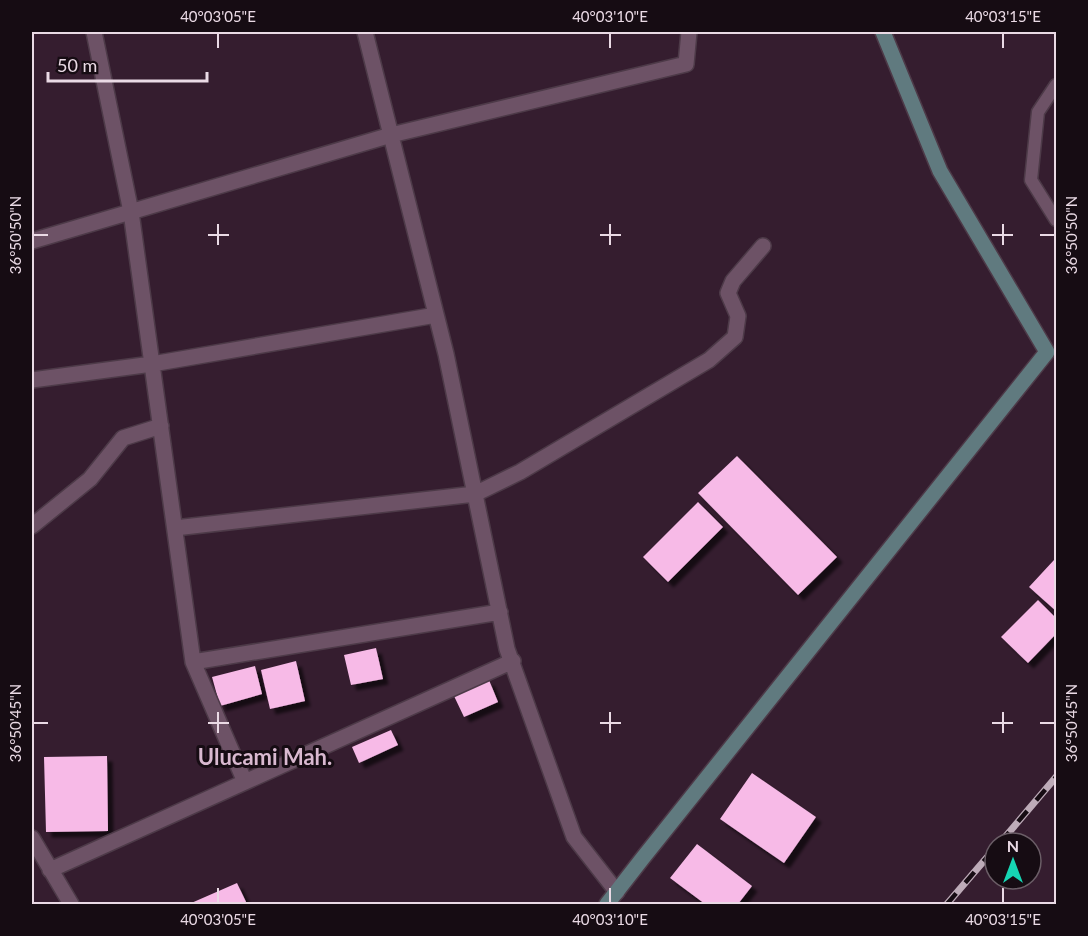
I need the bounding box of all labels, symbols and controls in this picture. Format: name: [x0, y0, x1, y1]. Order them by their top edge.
text: 40°03'05"E: [180, 7, 256, 25]
text: 40°03'10"E: [572, 7, 648, 25]
text: 40°03'15"E: [965, 7, 1041, 25]
scale bar: [48, 45, 207, 83]
text: 50 m: [57, 54, 97, 76]
text: 36°50'50"N: [6, 196, 24, 274]
text: 36°50'50"N: [1062, 196, 1080, 274]
text: 36°50'45"N: [6, 684, 24, 762]
text: 36°50'45"N: [1062, 684, 1080, 762]
district label: Ulucami Mah.: [198, 743, 332, 770]
north arrow: [983, 831, 1043, 891]
text: N: [1007, 836, 1019, 855]
text: 40°03'05"E: [180, 910, 256, 928]
text: 40°03'10"E: [572, 910, 648, 928]
text: 40°03'15"E: [965, 910, 1041, 928]

